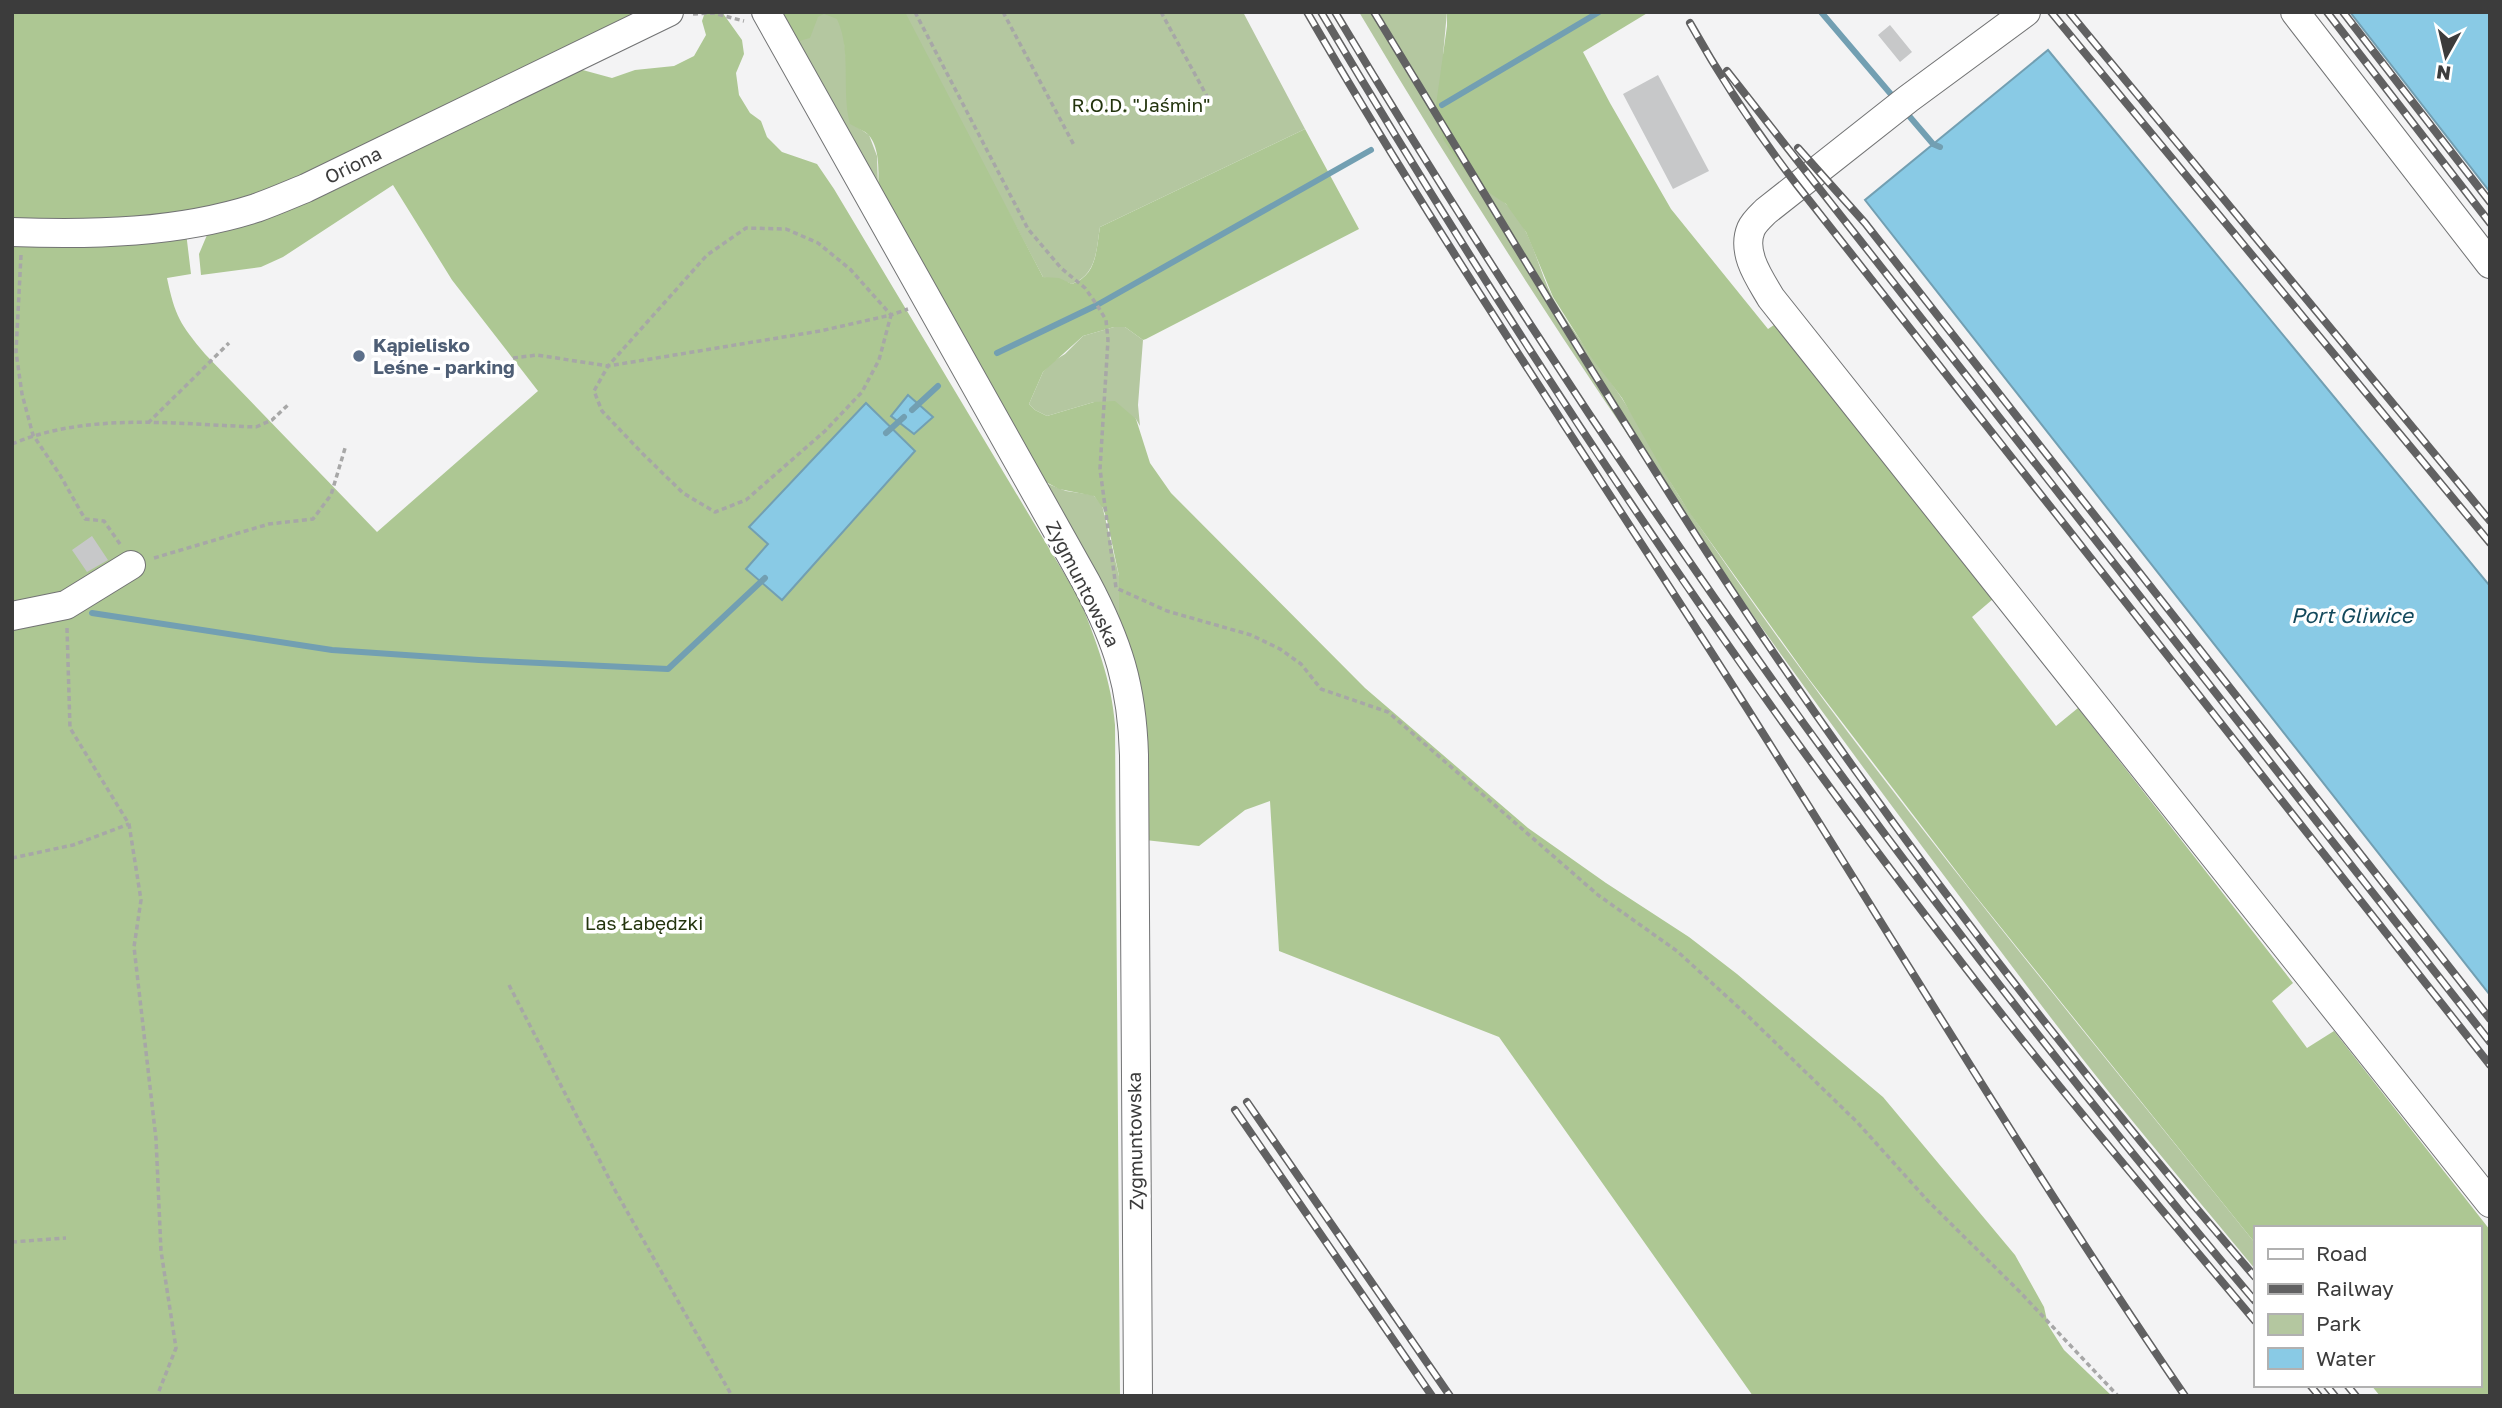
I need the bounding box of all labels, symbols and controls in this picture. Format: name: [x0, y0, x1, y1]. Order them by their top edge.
north arrow: [2411, 21, 2481, 91]
text: N: [2435, 61, 2452, 86]
park label: R.O.D. "Jaśmin": [1071, 93, 1211, 116]
street label: Oriona: [321, 141, 385, 188]
place label: Kąpielisko Leśne - parking: [373, 333, 515, 378]
marker: Kąpielisko Leśne - parking: [351, 348, 367, 364]
street label: Zygmuntowska: [1042, 517, 1125, 651]
water label: Port Gliwice: [2291, 602, 2415, 628]
park label: Las Łabędzki: [585, 911, 703, 934]
street label: Zygmuntowska: [1122, 1072, 1147, 1210]
legend: [2254, 1226, 2481, 1387]
text: Road: [2316, 1240, 2367, 1266]
text: Railway: [2316, 1275, 2394, 1301]
text: Park: [2316, 1310, 2362, 1336]
text: Water: [2316, 1345, 2376, 1371]

